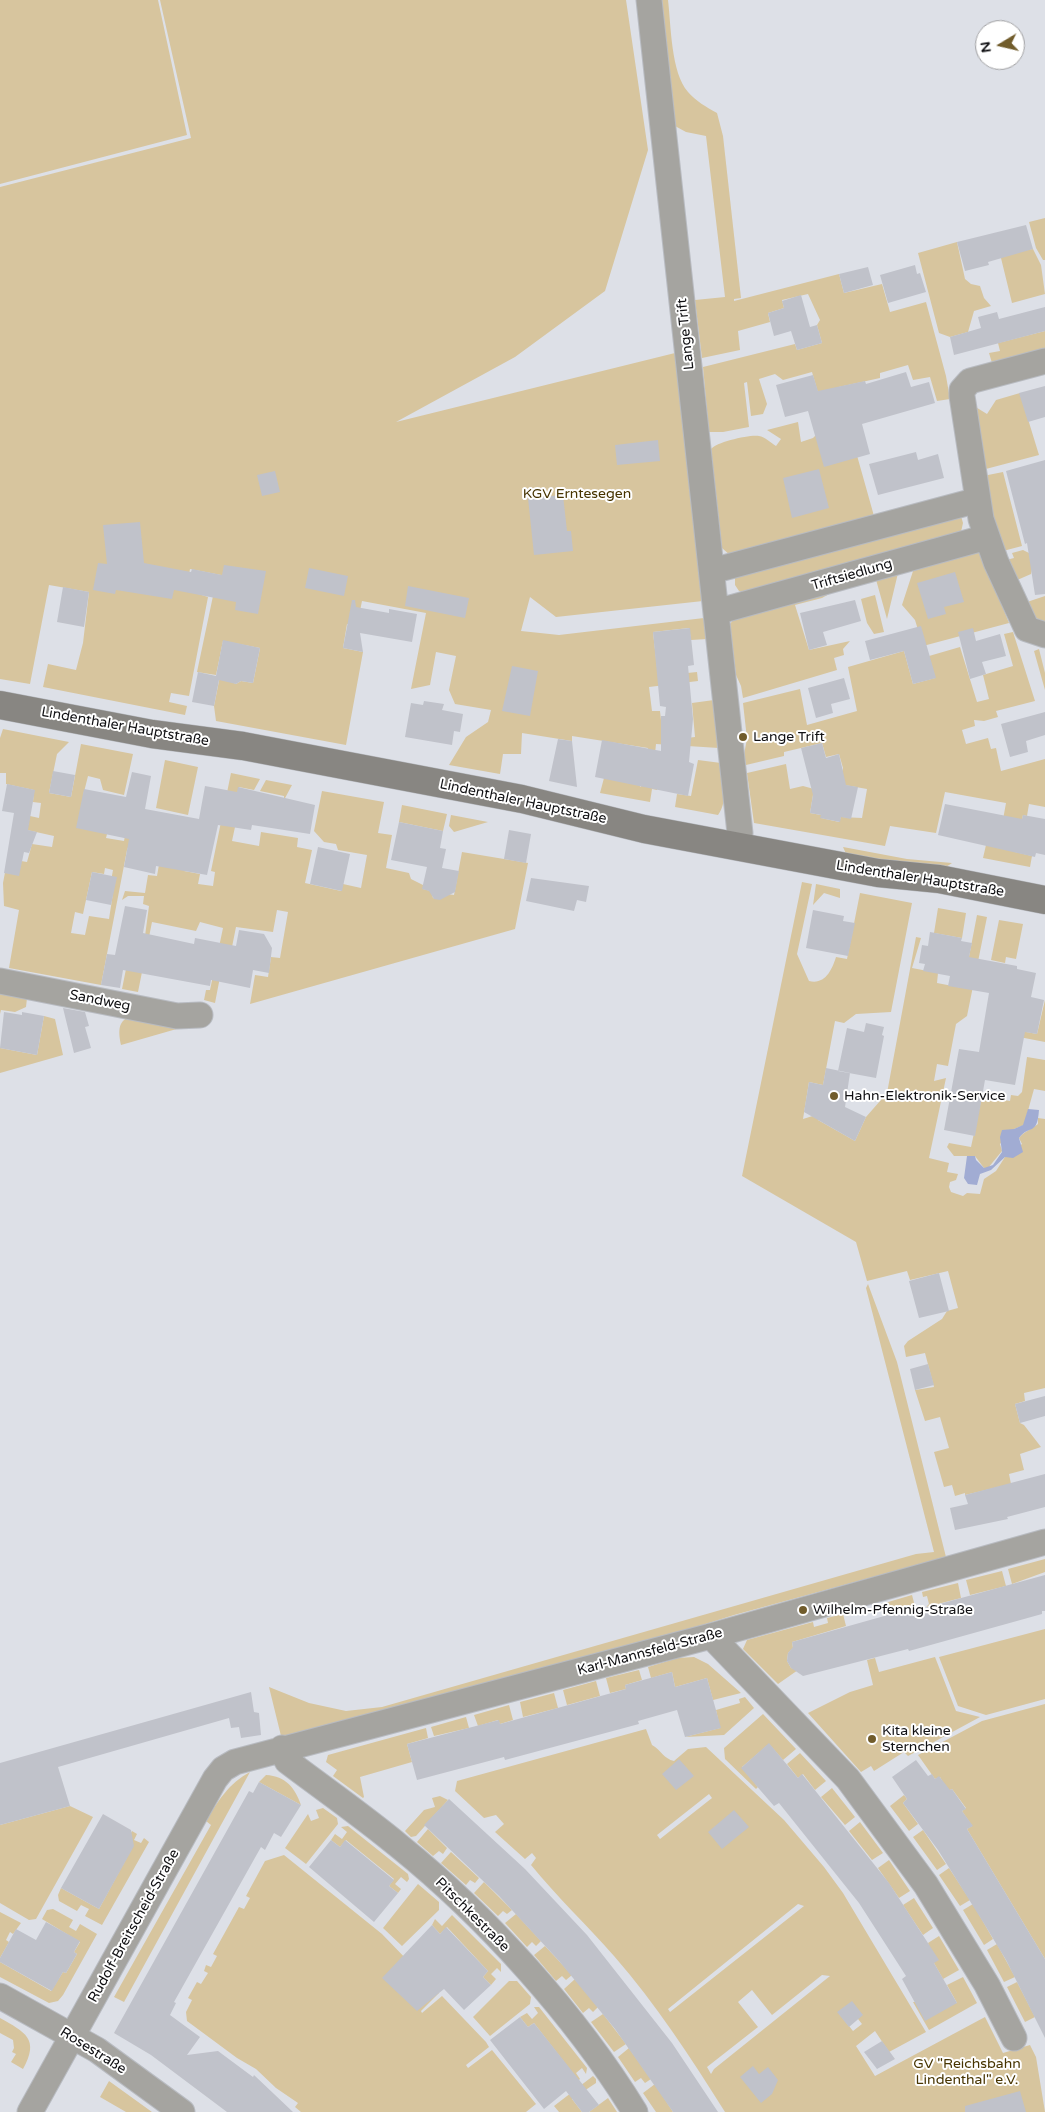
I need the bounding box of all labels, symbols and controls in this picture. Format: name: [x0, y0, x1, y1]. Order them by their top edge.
north arrow: [975, 20, 1025, 70]
text: N: [976, 40, 995, 54]
street label: Lange Trift: [674, 297, 698, 371]
park label: KGV Erntesegen: [523, 486, 631, 502]
street label: Triftsiedlung: [810, 555, 894, 595]
street label: Lindenthaler Hauptstraße: [40, 704, 210, 750]
place label: Lange Trift: [753, 729, 825, 745]
marker: Lange Trift: [737, 731, 749, 743]
street label: Lindenthaler Hauptstraße: [438, 776, 608, 828]
street label: Lindenthaler Hauptstraße: [835, 857, 1005, 901]
street label: Sandweg: [68, 987, 132, 1015]
place label: Hahn-Elektronik-Service: [844, 1088, 1005, 1104]
marker: Hahn-Elektronik-Service: [828, 1090, 840, 1102]
place label: Wilhelm-Pfennig-Straße: [813, 1602, 973, 1618]
marker: Wilhelm-Pfennig-Straße: [797, 1604, 809, 1616]
street label: Karl-Mannsfeld-Straße: [576, 1625, 724, 1679]
place label: Kita kleine Sternchen: [882, 1723, 951, 1755]
marker: Kita kleine Sternchen: [866, 1733, 878, 1745]
street label: Rudolf-Breitscheid-Straße: [85, 1847, 183, 2005]
street label: Pitschkestraße: [431, 1874, 513, 1956]
street label: Rosestraße: [57, 2024, 129, 2078]
park label: GV "Reichsbahn Lindenthal" e.V.: [913, 2056, 1021, 2088]

